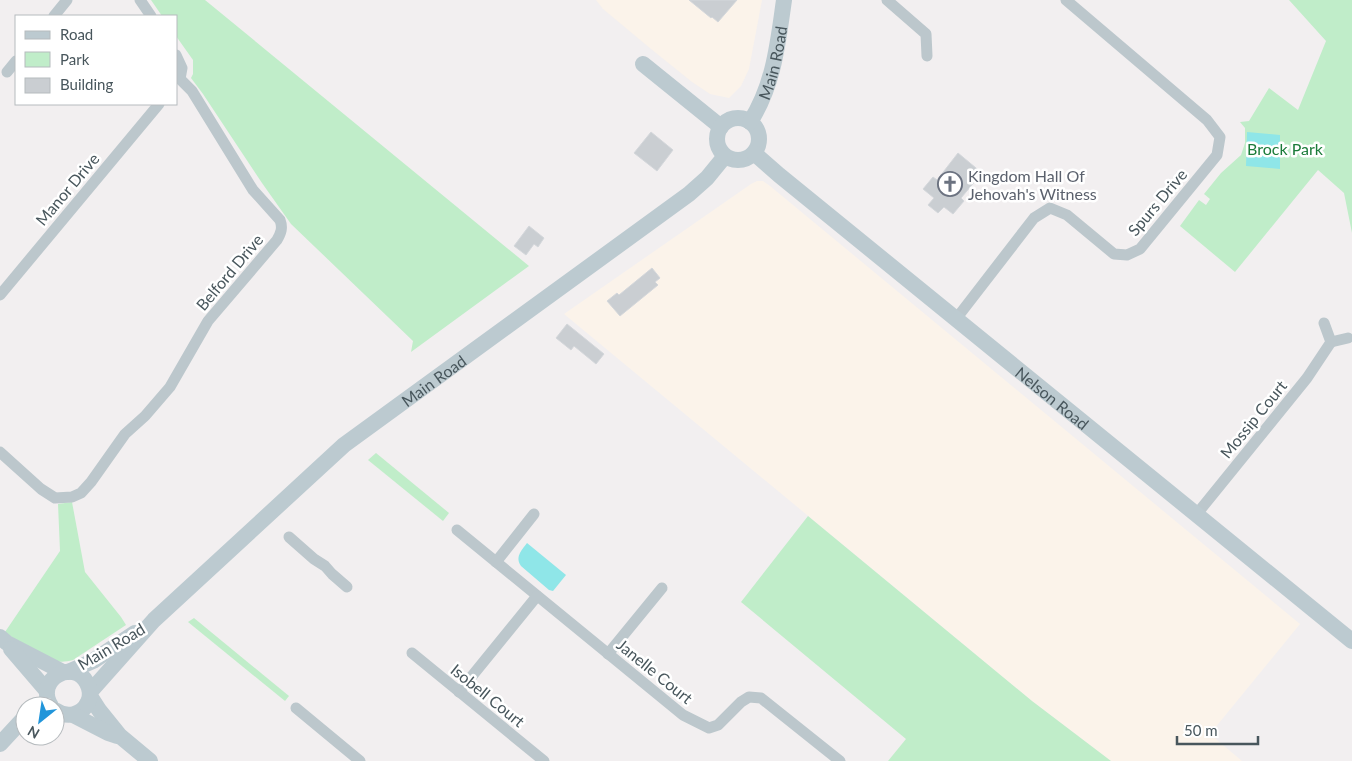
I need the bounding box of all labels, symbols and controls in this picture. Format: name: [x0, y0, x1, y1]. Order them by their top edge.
legend: [15, 15, 178, 105]
text: Road: [60, 25, 93, 43]
street label: Main Road: [754, 25, 790, 102]
text: Park: [60, 50, 90, 68]
text: Building: [60, 75, 113, 93]
park label: Brock Park: [1247, 139, 1324, 158]
street label: Manor Drive: [31, 149, 103, 229]
street label: Spurs Drive: [1124, 165, 1190, 239]
place label: Kingdom Hall Of Jehovah's Witness: [968, 166, 1097, 203]
church icon: Kingdom Hall Of Jehovah's Witness: [937, 171, 963, 197]
street label: Belford Drive: [192, 230, 266, 314]
street label: Main Road: [397, 350, 469, 410]
street label: Nelson Road: [1012, 362, 1093, 433]
street label: Mossip Court: [1216, 376, 1290, 462]
street label: Main Road: [74, 619, 148, 673]
street label: Janelle Court: [613, 635, 697, 707]
street label: Isobell Court: [447, 659, 529, 731]
north arrow: [15, 696, 65, 746]
scale bar: [1177, 714, 1258, 746]
text: 50 m: [1184, 721, 1218, 739]
text: N: [24, 723, 42, 743]

